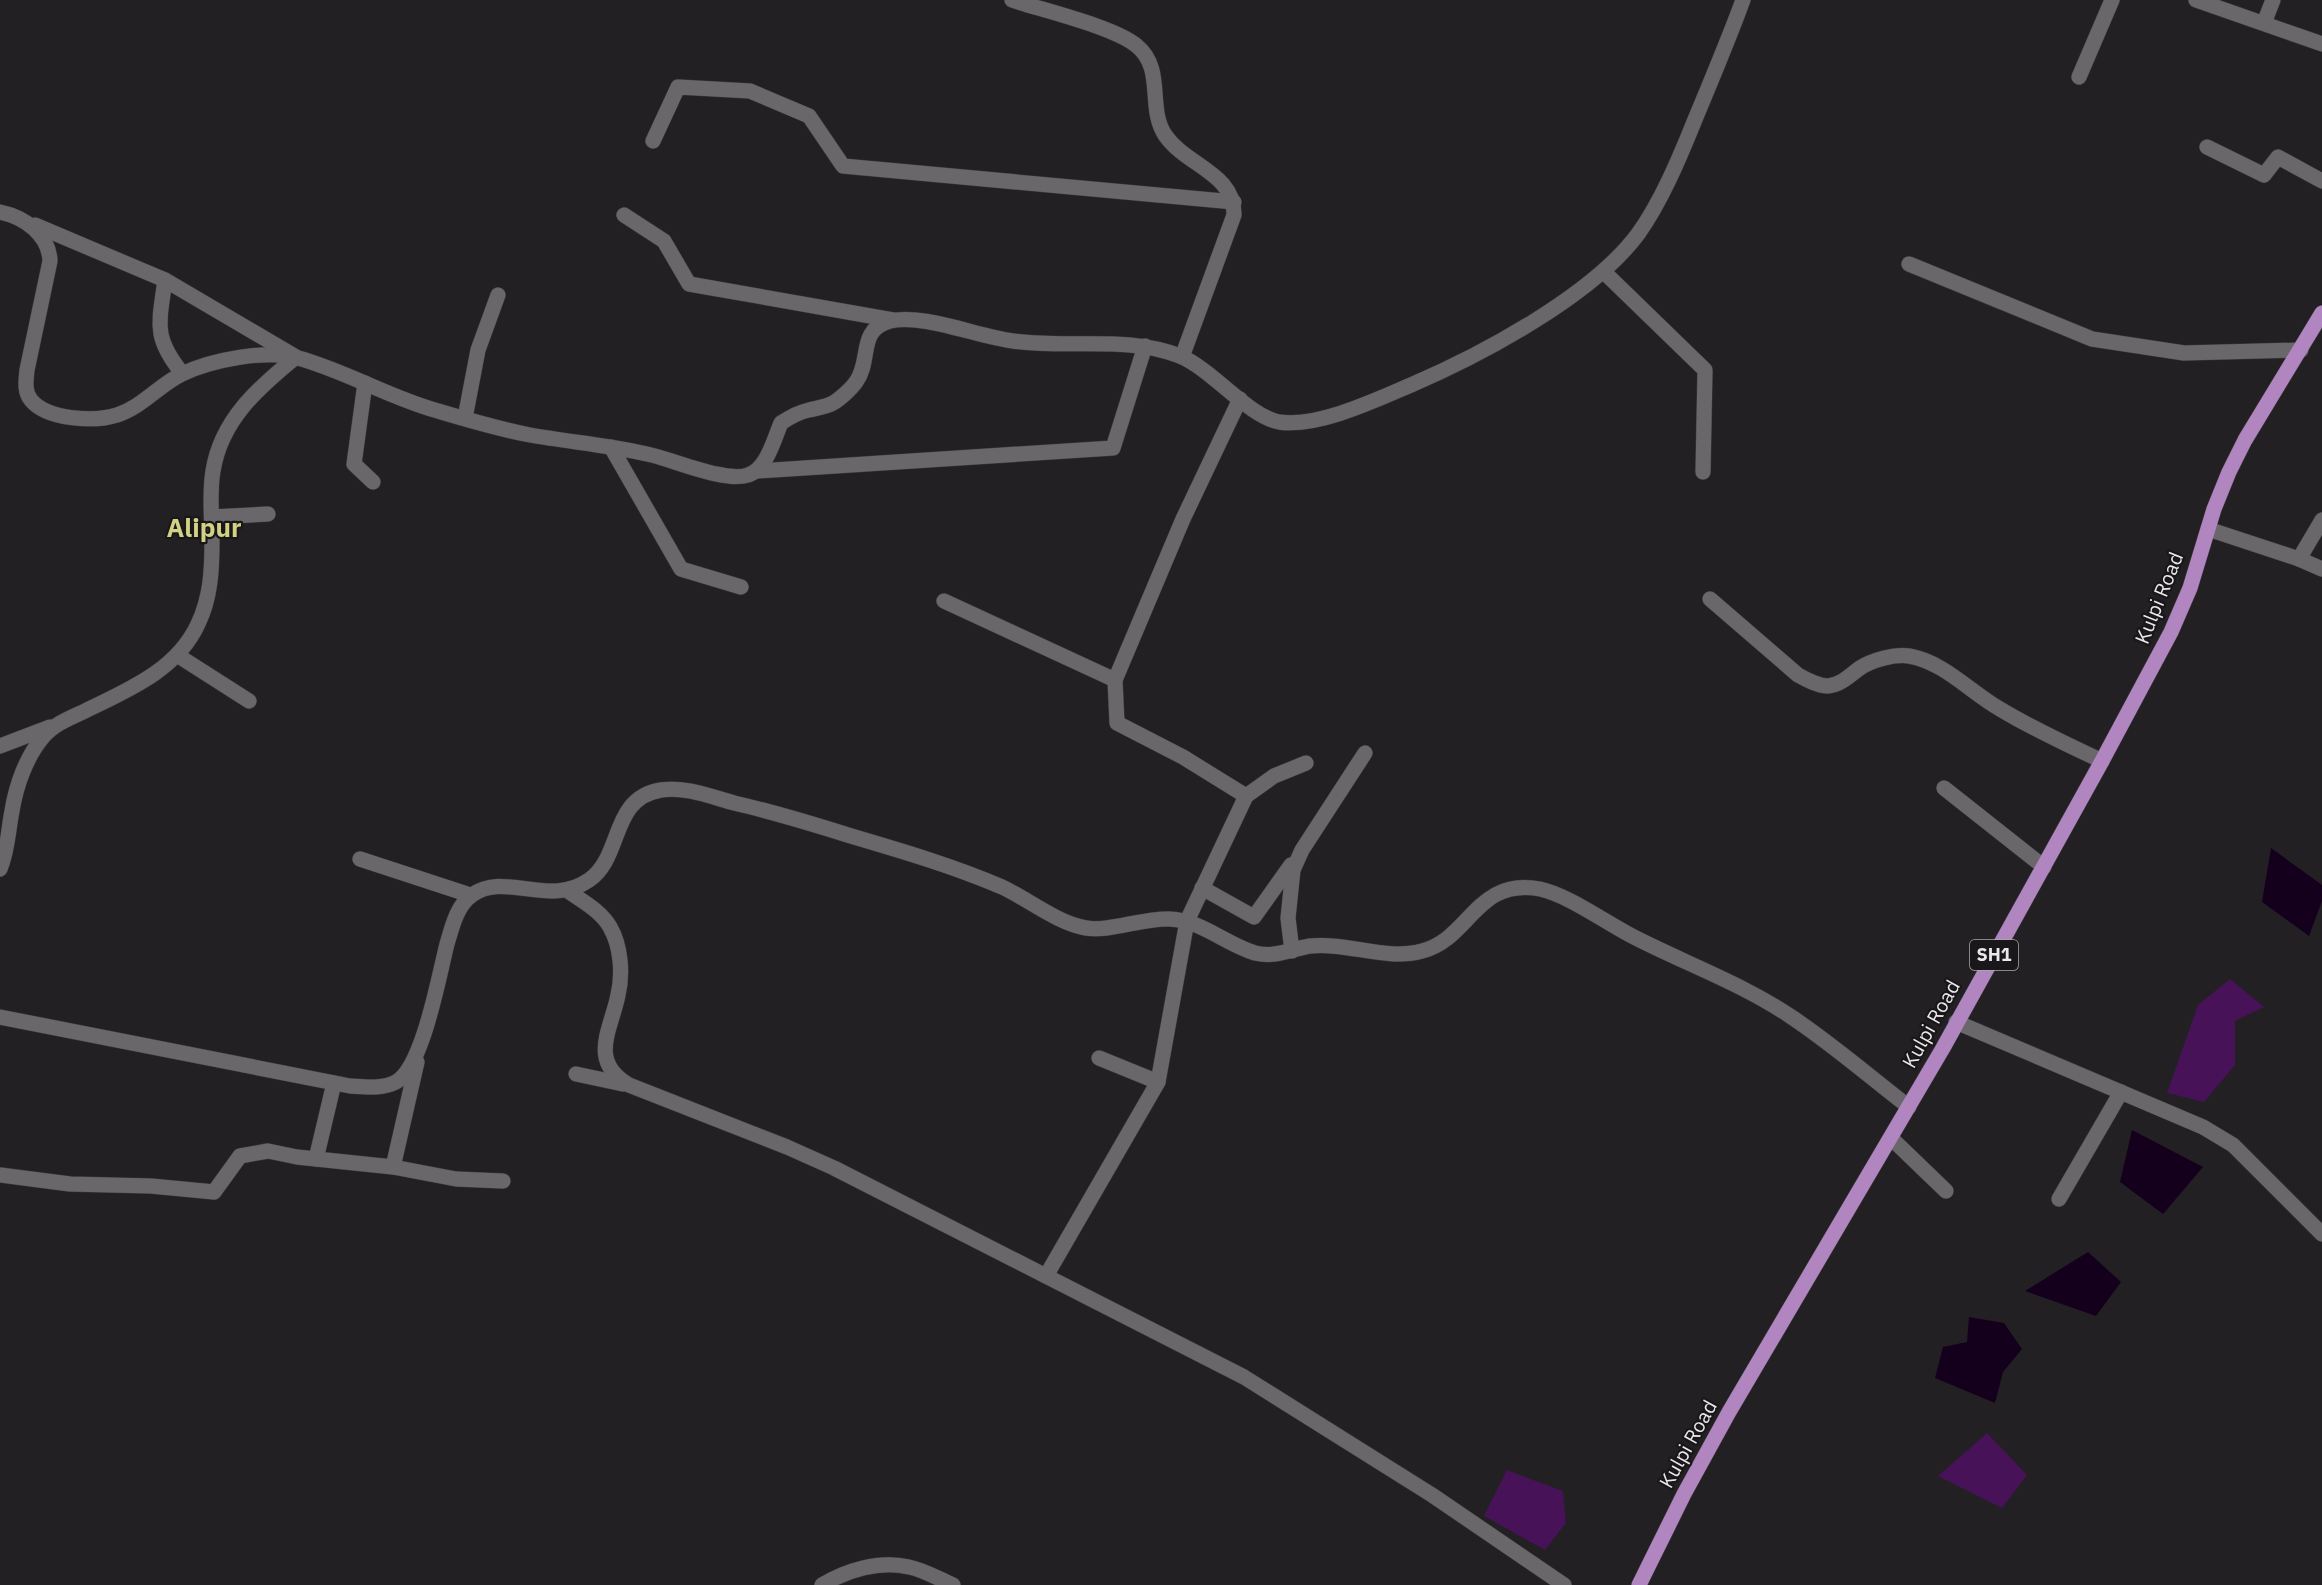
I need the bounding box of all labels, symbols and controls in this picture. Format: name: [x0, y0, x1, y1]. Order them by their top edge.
district label: Alipur: [167, 510, 241, 544]
street label: Kulpi Road: [2128, 548, 2189, 648]
road number: SH1: [1970, 940, 2018, 970]
street label: Kulpi Road: [1895, 975, 1966, 1073]
street label: Kulpi Road: [1652, 1395, 1723, 1493]

